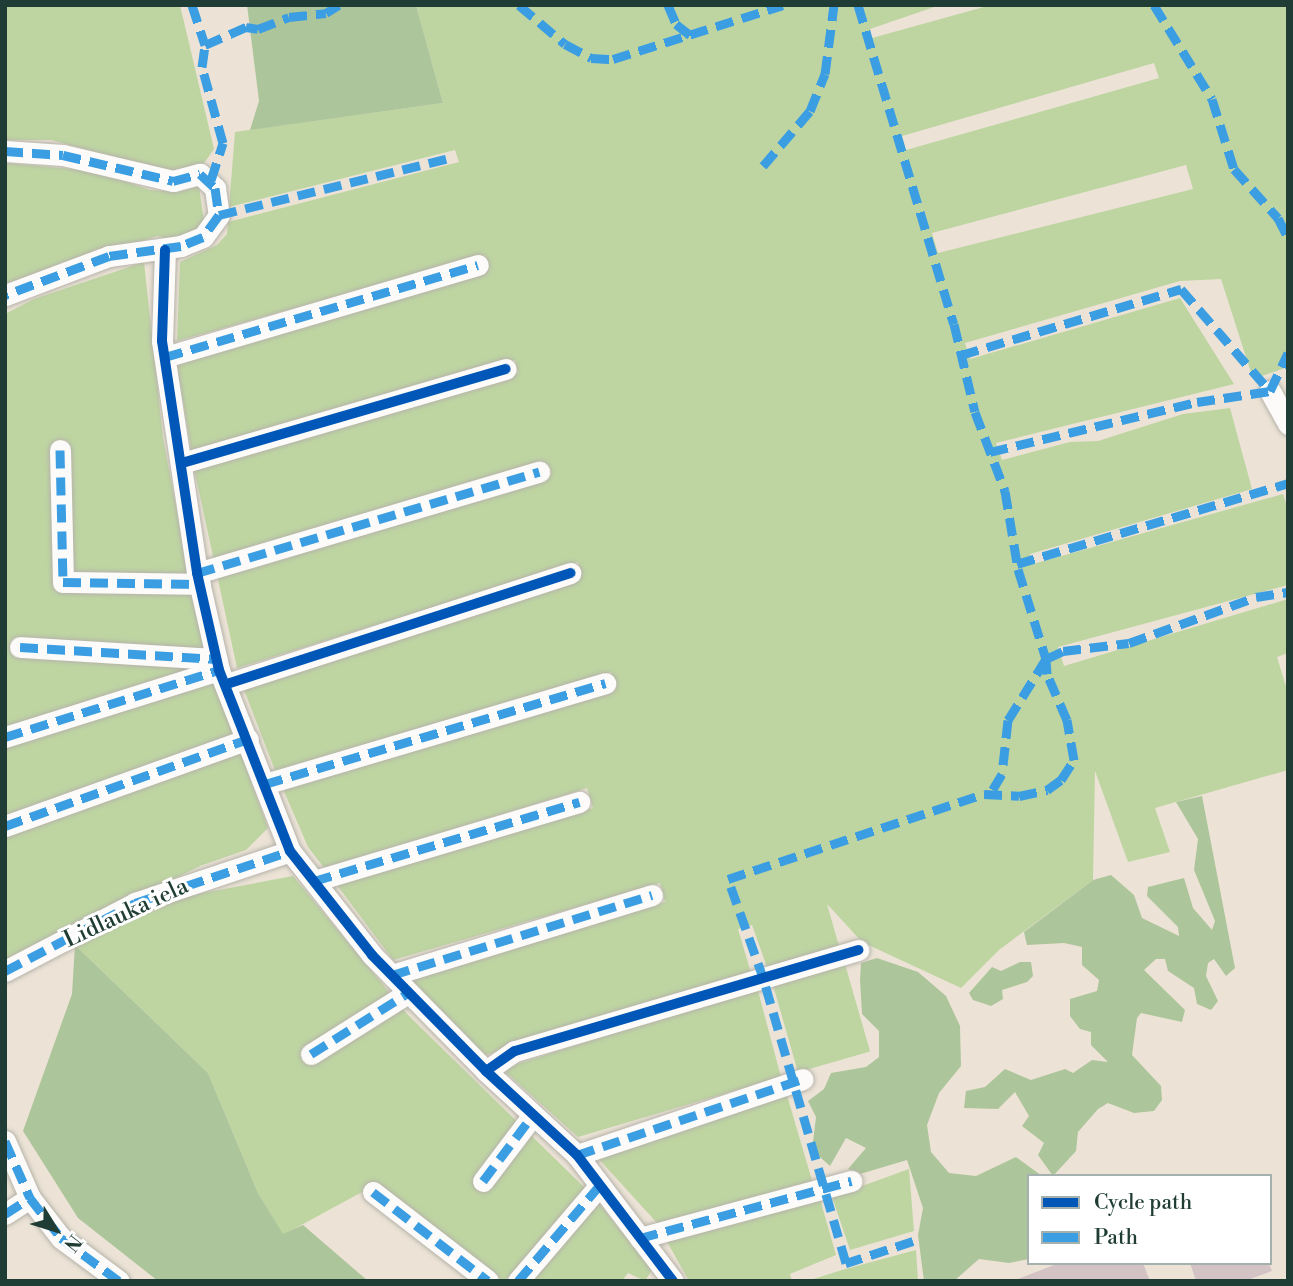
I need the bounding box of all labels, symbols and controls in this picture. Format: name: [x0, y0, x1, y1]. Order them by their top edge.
street label: Lidlauka iela: [59, 872, 193, 954]
legend: [1027, 1174, 1272, 1265]
text: Cycle path: [1094, 1190, 1192, 1216]
north arrow: [21, 1195, 91, 1265]
text: Path: [1094, 1225, 1138, 1251]
text: N: [58, 1230, 87, 1256]

